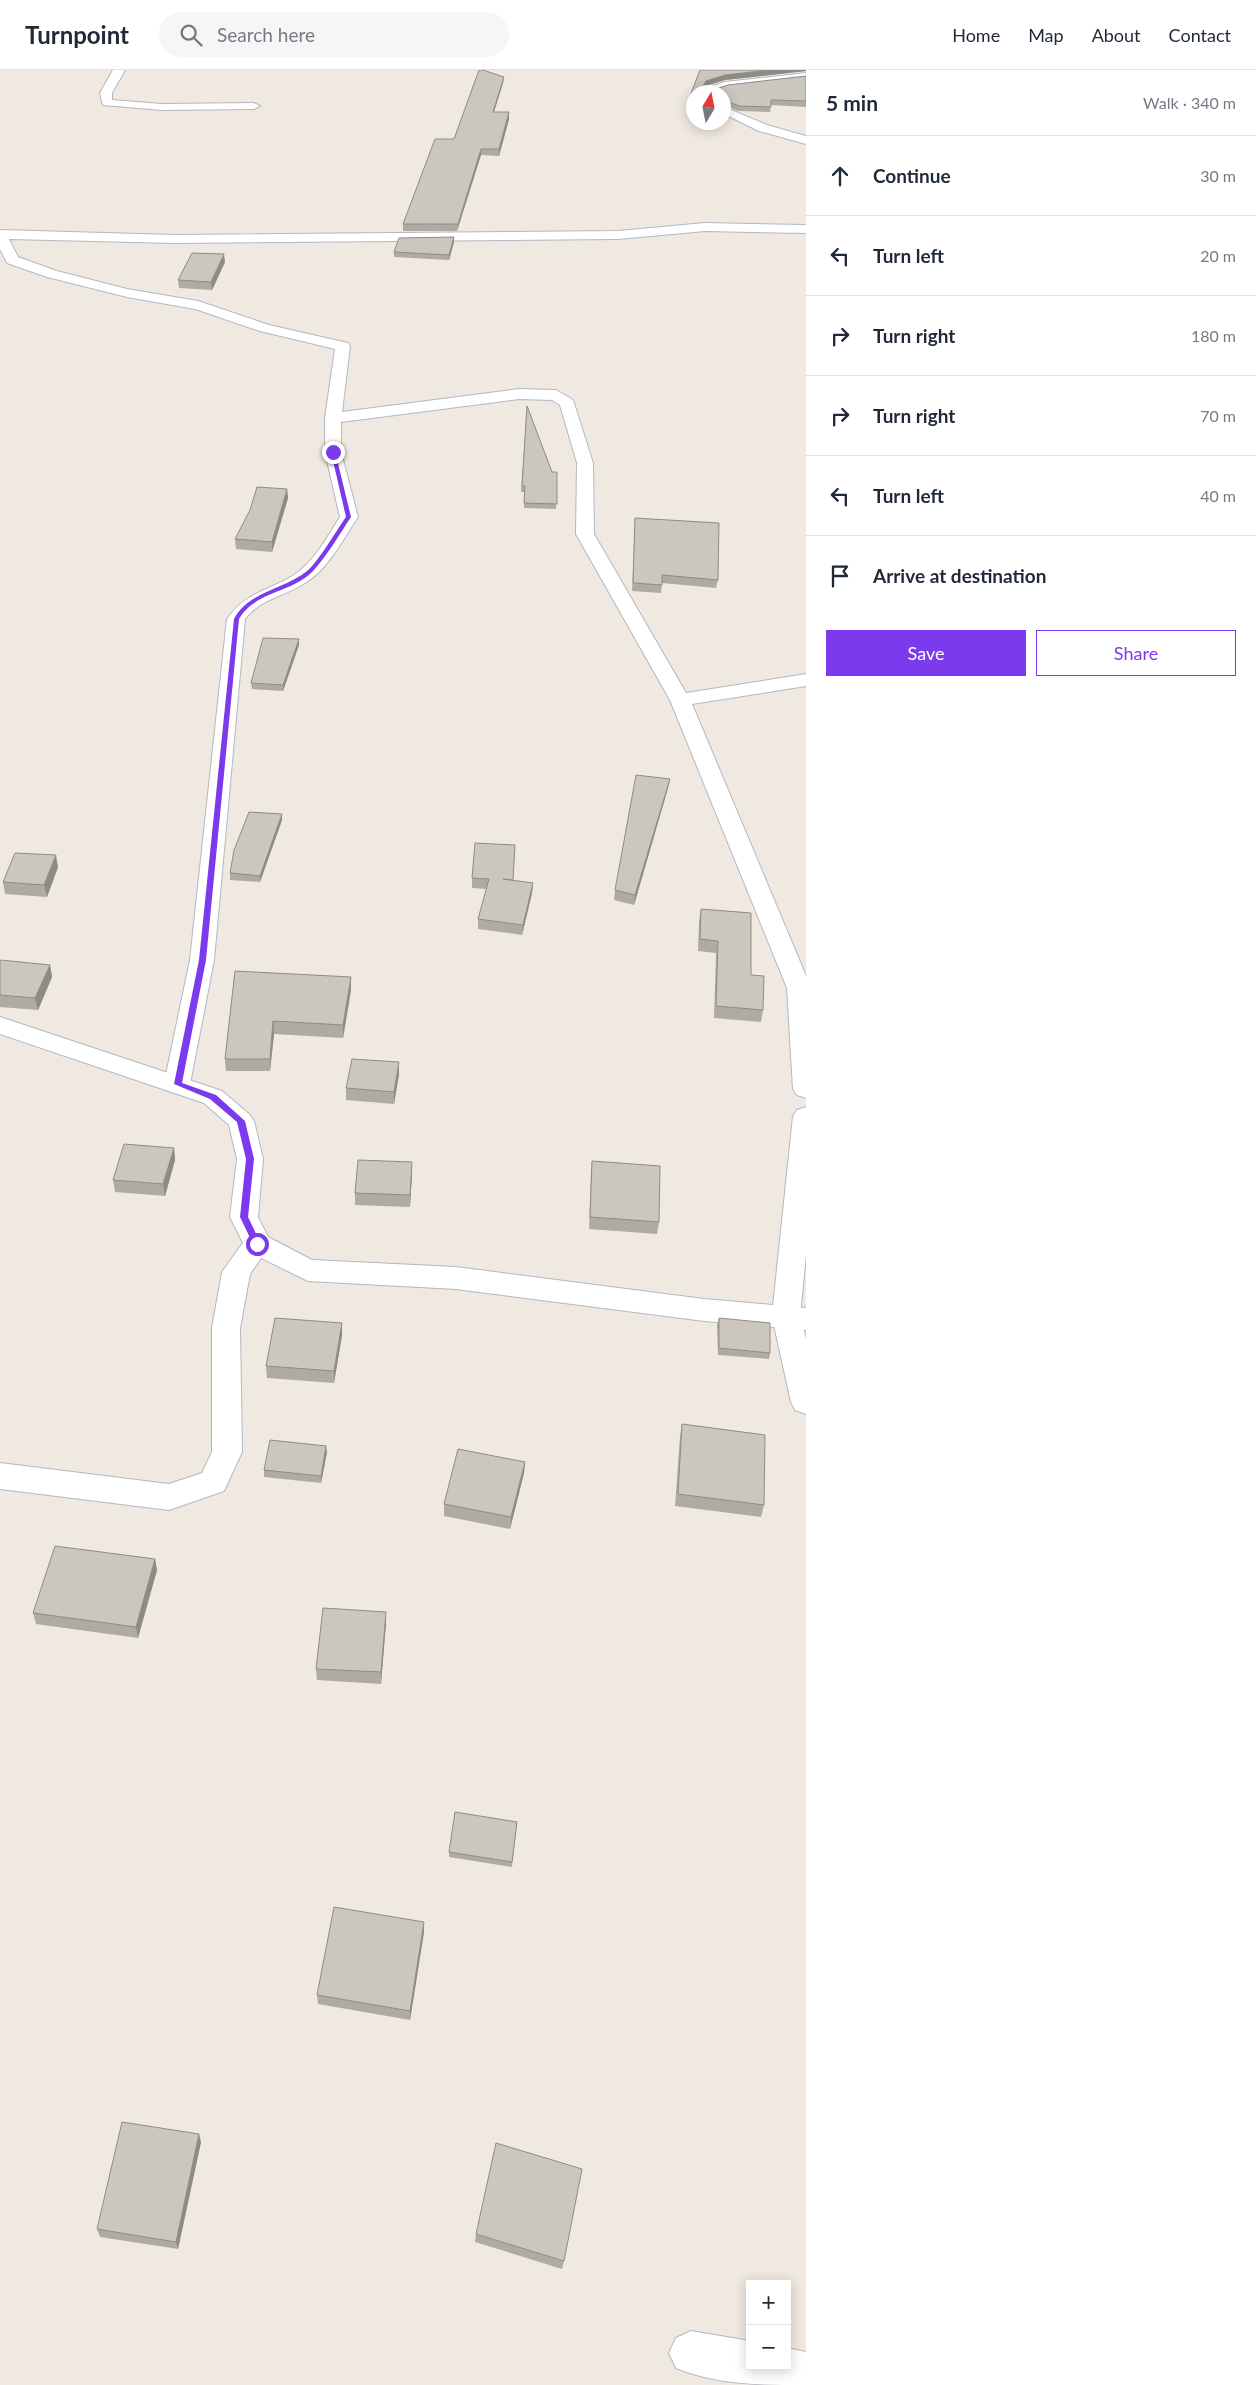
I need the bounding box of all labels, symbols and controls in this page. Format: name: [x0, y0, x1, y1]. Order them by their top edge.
search box: [159, 12, 509, 57]
text: Turnpoint: [25, 20, 129, 49]
icon: search: [177, 21, 205, 49]
text: Search here: [217, 23, 315, 46]
text: Home: [952, 24, 1000, 46]
text: Map: [1028, 24, 1064, 46]
text: About: [1092, 24, 1141, 46]
text: Contact: [1169, 24, 1231, 46]
north arrow: [686, 85, 731, 130]
text: 5 min: [826, 90, 878, 115]
text: Walk · 340 m: [1143, 93, 1236, 112]
icon: ahead: [826, 162, 854, 190]
text: Continue: [873, 164, 951, 187]
text: 30 m: [1200, 166, 1236, 185]
icon: left: [826, 242, 854, 270]
text: Turn left: [873, 244, 944, 267]
text: 20 m: [1200, 246, 1236, 265]
icon: right: [826, 322, 854, 350]
text: Turn right: [873, 324, 955, 347]
text: 180 m: [1191, 326, 1236, 345]
icon: right: [826, 402, 854, 430]
text: Turn right: [873, 404, 955, 427]
text: 70 m: [1200, 406, 1236, 425]
route end: [322, 441, 345, 464]
icon: left: [826, 482, 854, 510]
text: Turn left: [873, 484, 944, 507]
text: 40 m: [1200, 486, 1236, 505]
icon: arrive: [826, 562, 854, 590]
text: Arrive at destination: [873, 564, 1046, 587]
button: Save: [826, 630, 1026, 676]
button: Share: [1036, 630, 1236, 676]
route start: [246, 1233, 269, 1256]
map controls: [746, 2280, 791, 2370]
button: +: [746, 2280, 791, 2325]
button: −: [746, 2325, 791, 2370]

